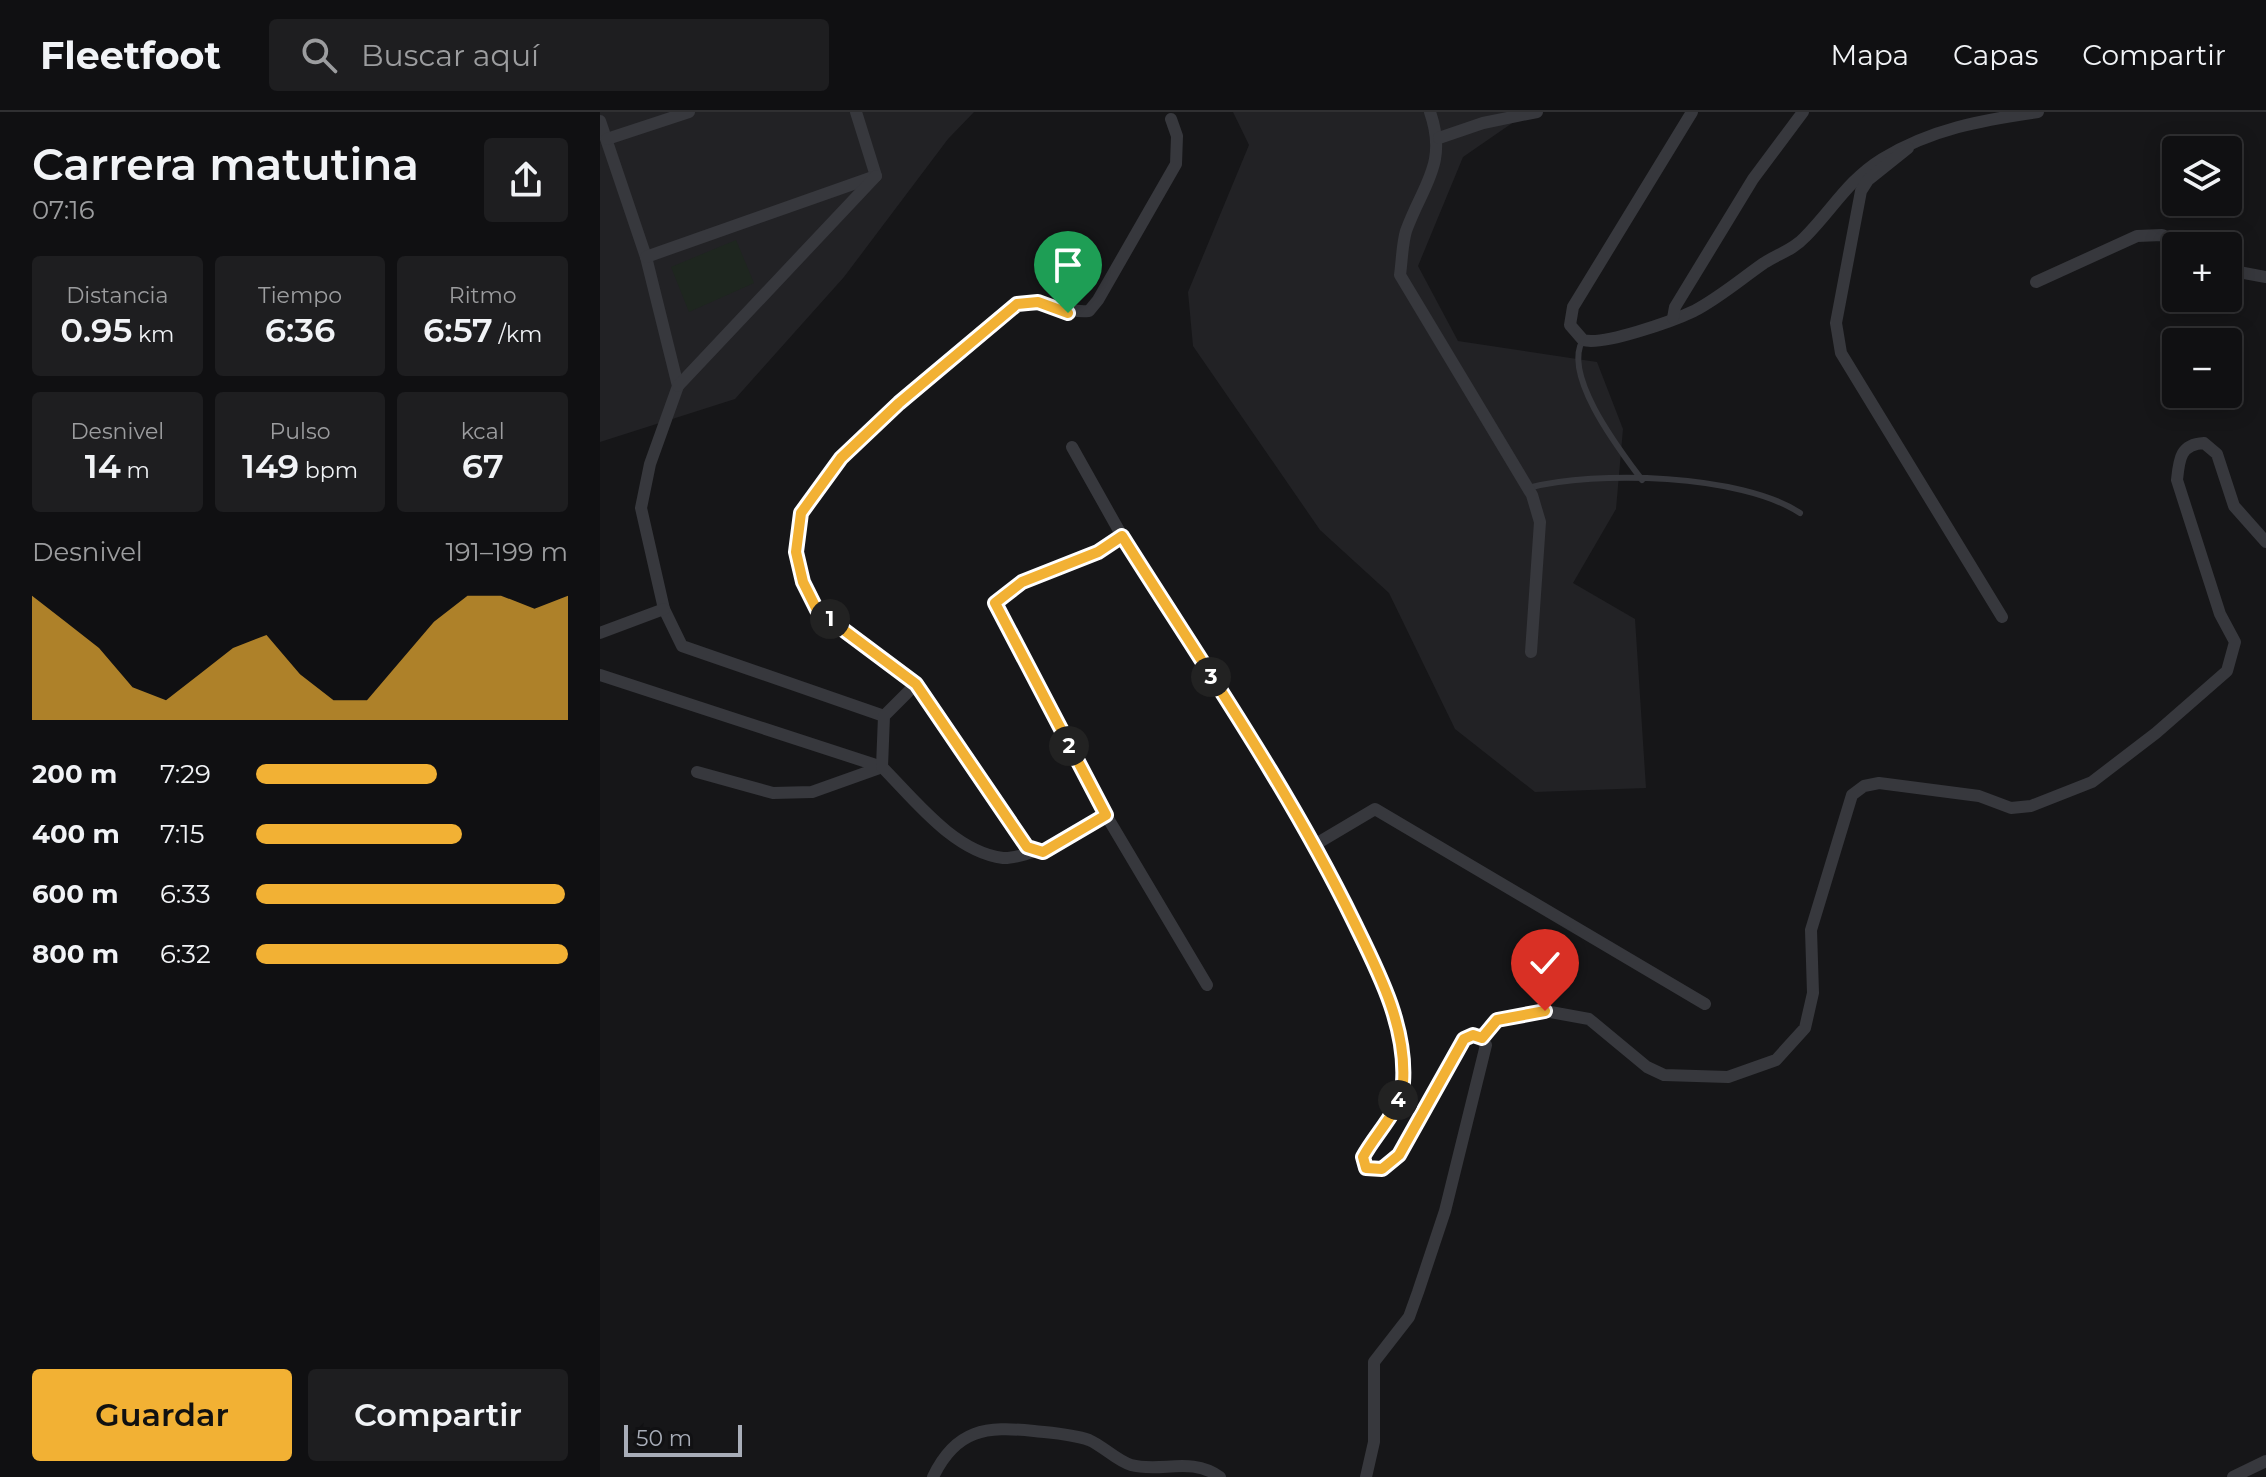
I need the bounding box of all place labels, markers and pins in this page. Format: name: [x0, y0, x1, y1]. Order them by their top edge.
pin: [1034, 231, 1102, 313]
pin: 1: [810, 599, 850, 639]
pin: 3: [1191, 657, 1231, 697]
pin: 2: [1049, 726, 1089, 766]
pin: [1511, 929, 1579, 1011]
pin: 4: [1378, 1080, 1418, 1120]

